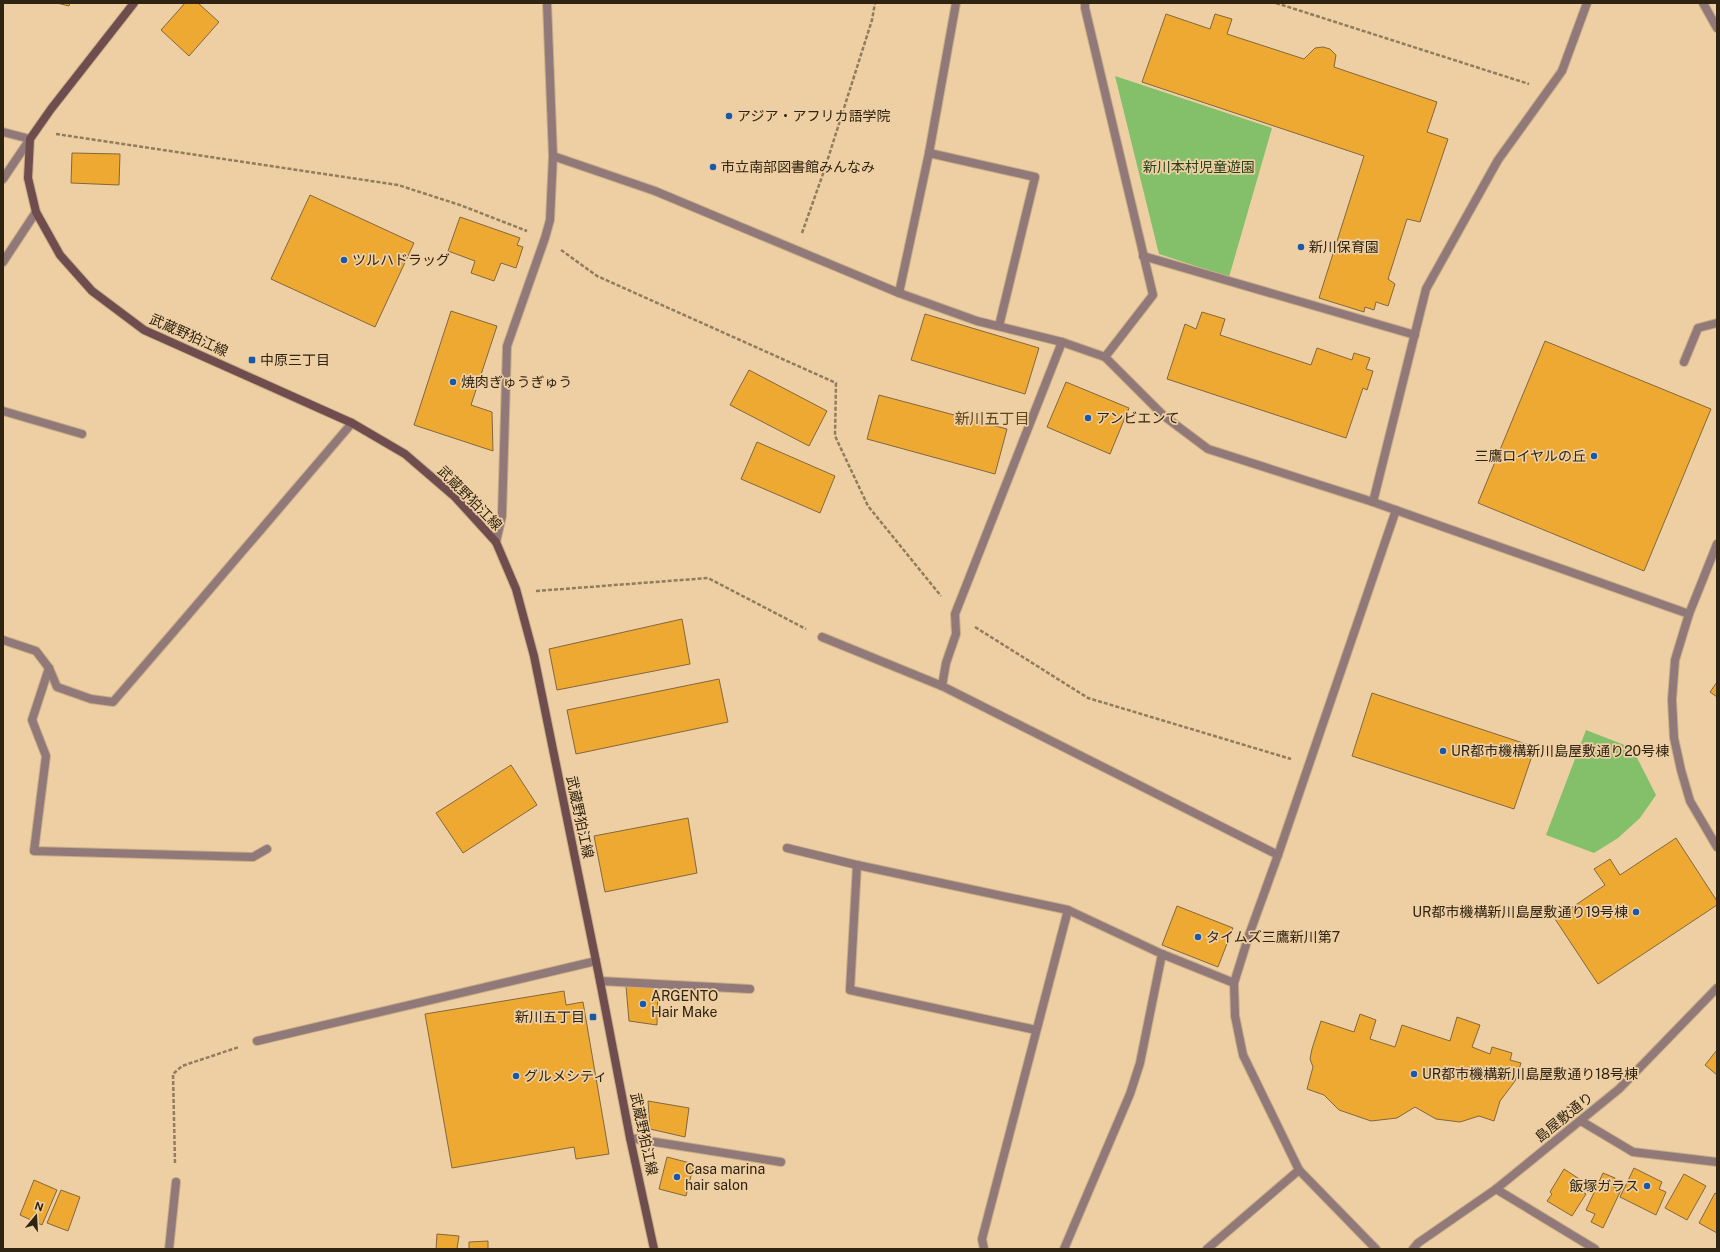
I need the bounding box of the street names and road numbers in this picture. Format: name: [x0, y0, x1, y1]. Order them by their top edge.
street label: 武蔵野狛江線: [147, 311, 231, 359]
street label: 武蔵野狛江線: [435, 463, 505, 533]
street label: 武蔵野狛江線: [563, 774, 597, 860]
street label: 島屋敷通り: [1532, 1089, 1596, 1145]
street label: 武蔵野狛江線: [627, 1091, 661, 1177]

